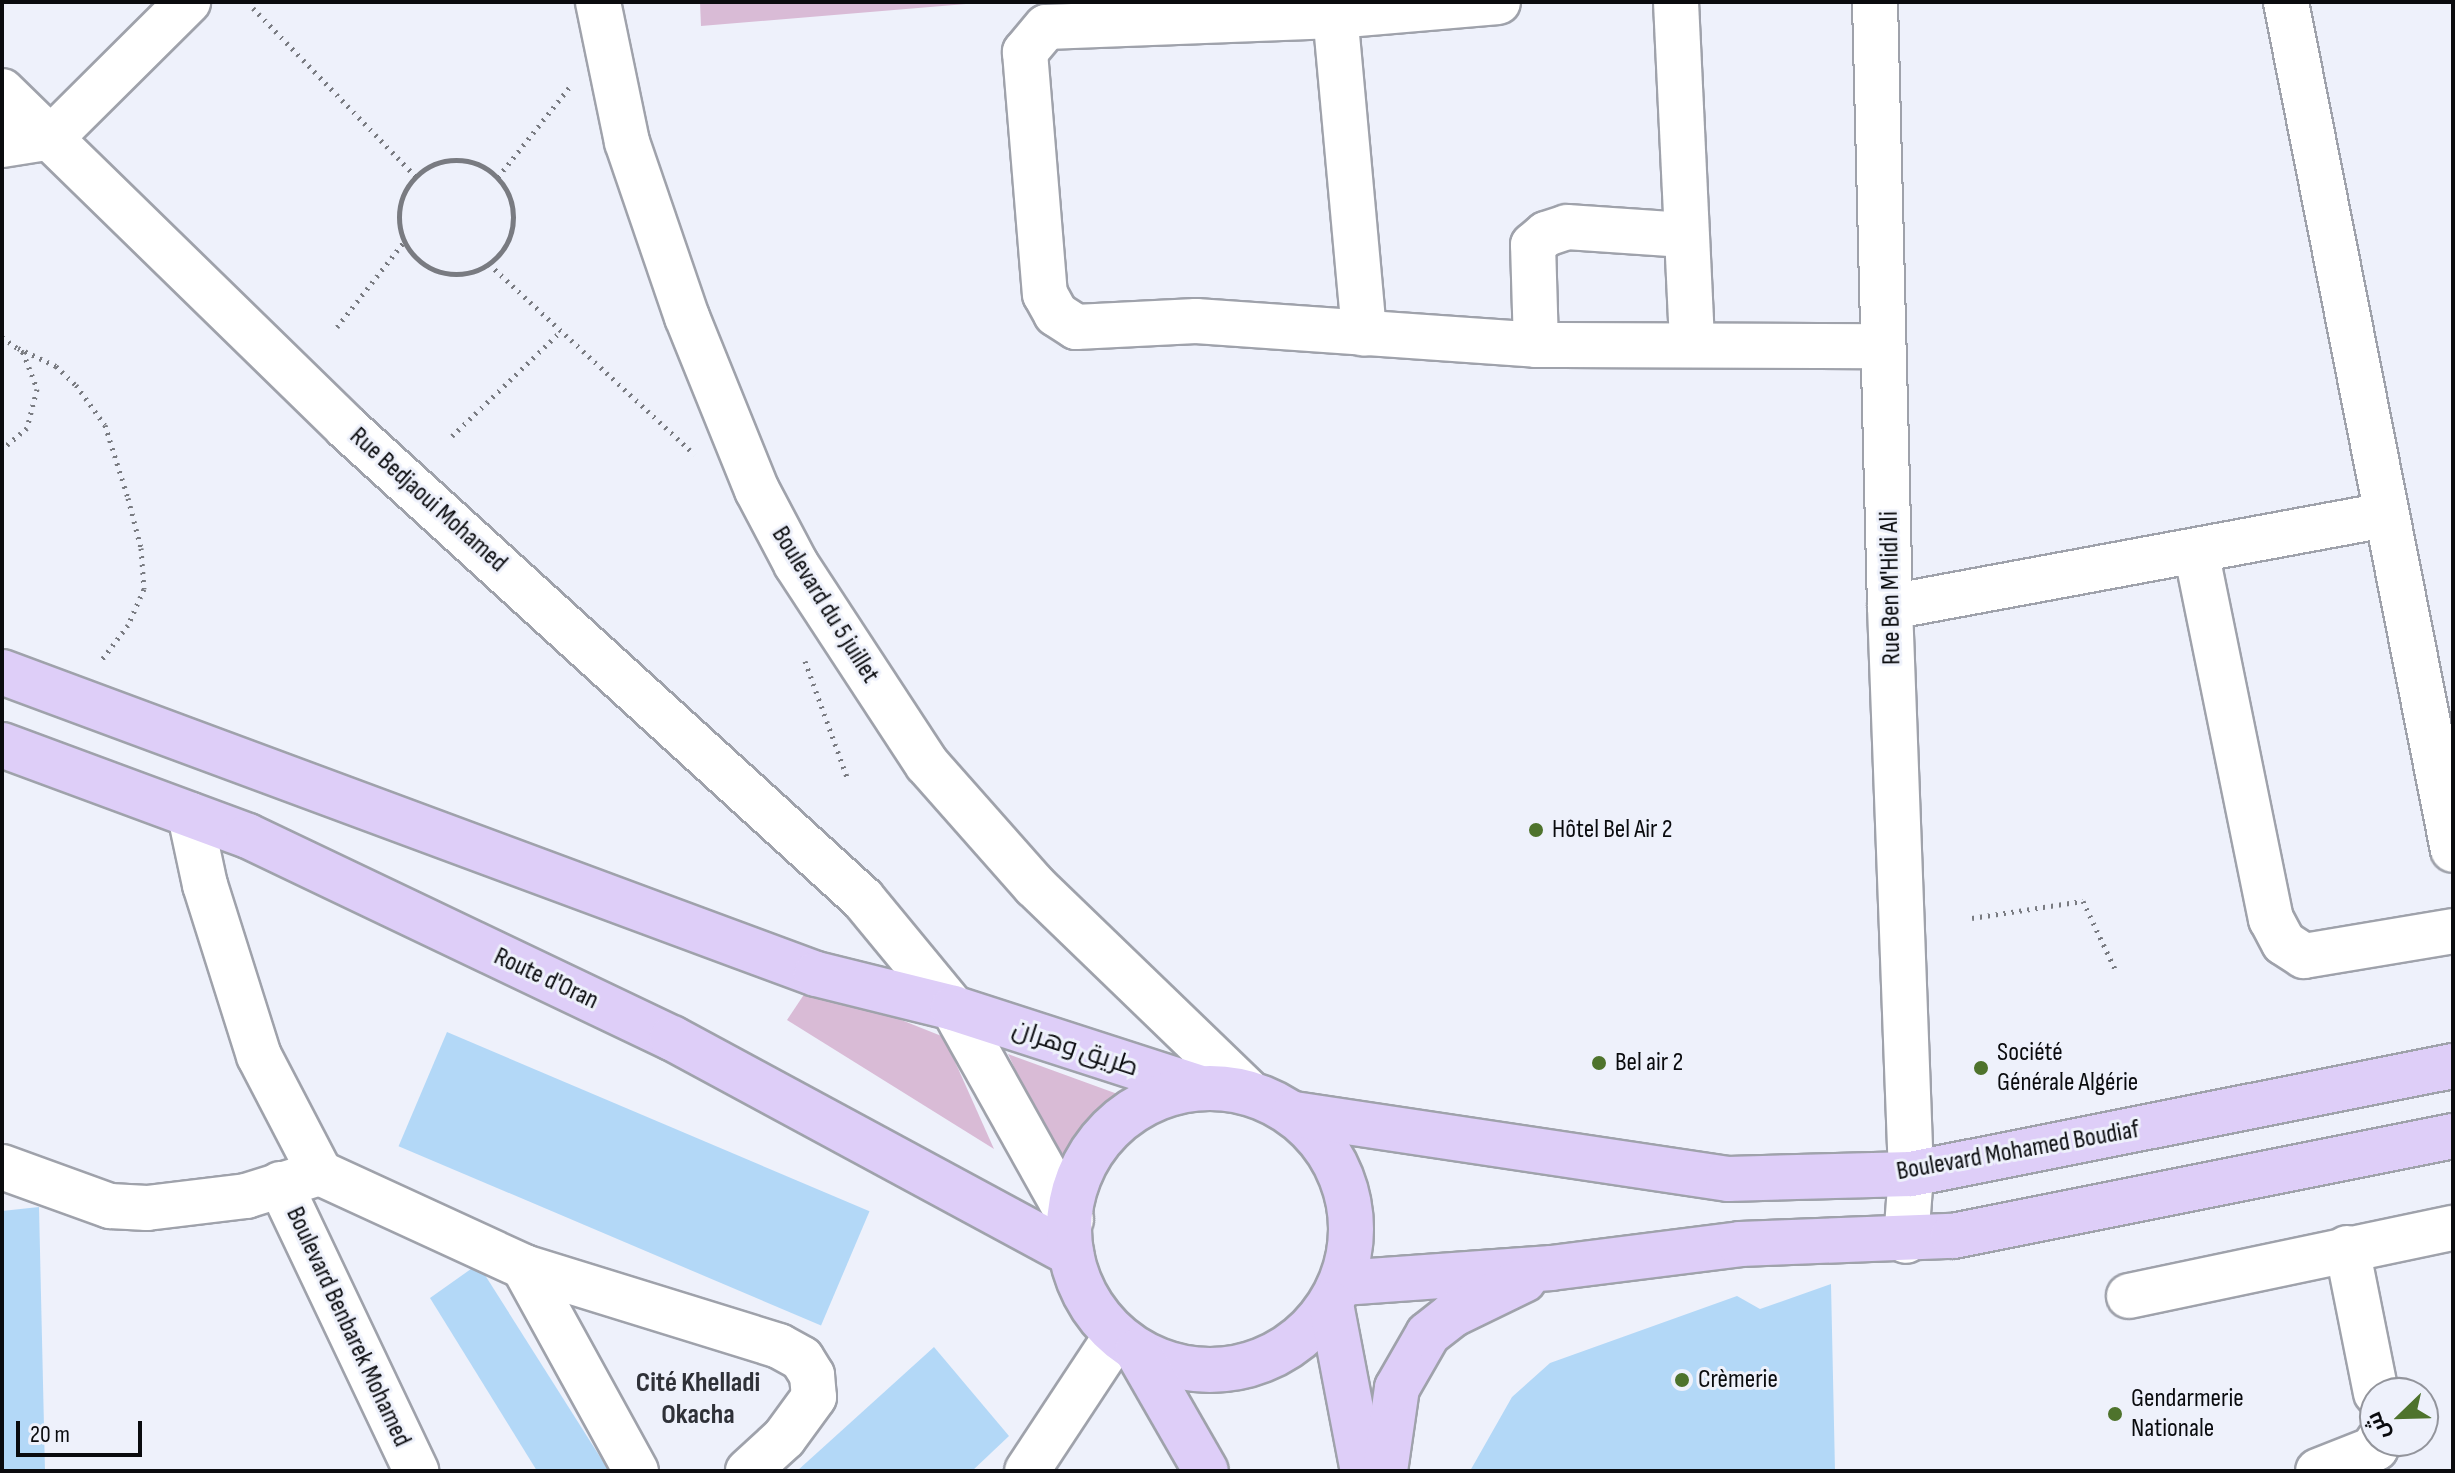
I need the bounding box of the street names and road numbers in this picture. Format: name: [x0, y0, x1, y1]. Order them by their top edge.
street label: Rue Bedjaoui Mohamed: [343, 421, 513, 579]
street label: Rue Ben M'Hidi Ali: [1874, 511, 1908, 665]
street label: Boulevard du 5 juillet: [764, 521, 886, 689]
street label: Route d'Oran: [489, 941, 603, 1017]
street label: طريق وهران: [1008, 1014, 1142, 1084]
street label: Boulevard Mohamed Boudiaf: [1894, 1114, 2142, 1188]
street label: Boulevard Benbarek Mohamed: [279, 1202, 417, 1452]

